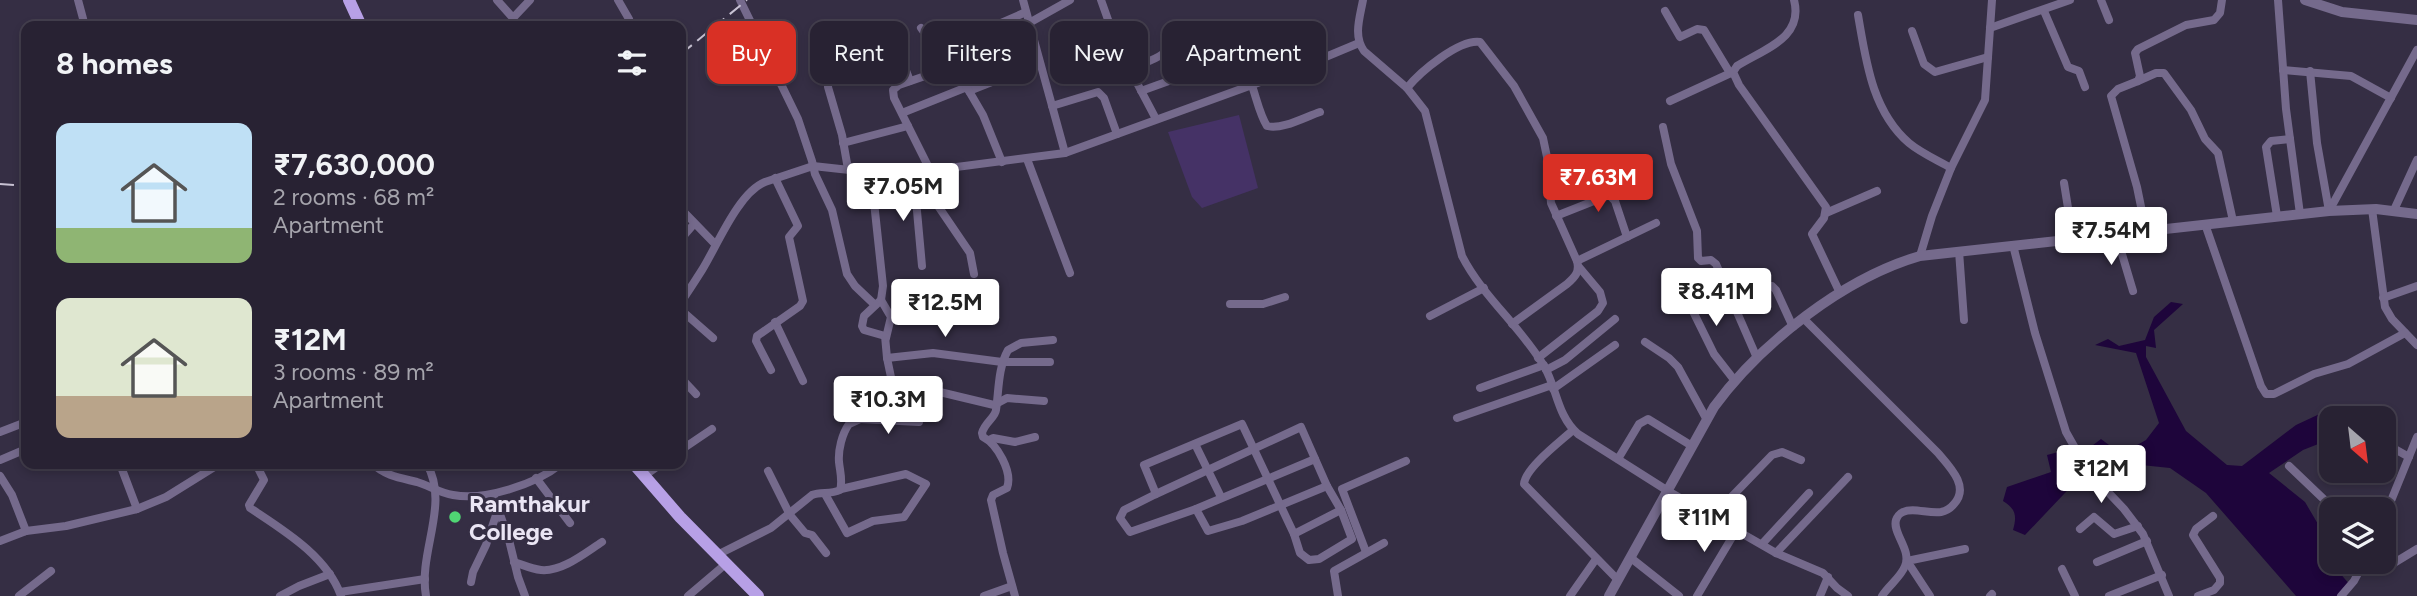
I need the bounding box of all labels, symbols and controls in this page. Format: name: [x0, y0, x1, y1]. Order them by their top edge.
chip: Buy: [707, 21, 796, 84]
chip: Rent: [810, 21, 908, 84]
chip: Filters: [922, 21, 1036, 84]
chip: New: [1050, 21, 1148, 84]
chip: Apartment: [1162, 21, 1326, 84]
icon: filters: [613, 44, 651, 82]
text: 8 homes: [56, 45, 173, 82]
text: ₹7,630,000: [273, 146, 435, 183]
icon: home: [112, 151, 196, 235]
pin: ₹7.63M: [1541, 154, 1655, 214]
text: ₹7.63M: [1559, 163, 1637, 191]
pin: ₹7.05M: [846, 164, 960, 223]
text: ₹7.05M: [863, 172, 943, 200]
text: 2 rooms · 68 m²: [273, 183, 434, 211]
pin: ₹7.54M: [2054, 208, 2168, 267]
text: Apartment: [273, 211, 384, 239]
text: ₹7.54M: [2071, 216, 2151, 244]
pin: ₹8.41M: [1659, 268, 1773, 328]
text: ₹8.41M: [1677, 277, 1755, 305]
pin: ₹12.5M: [888, 280, 1002, 339]
text: ₹12.5M: [907, 288, 983, 316]
text: ₹12M: [273, 321, 347, 358]
icon: home: [112, 326, 196, 410]
text: 3 rooms · 89 m²: [273, 358, 434, 386]
pin: ₹10.3M: [831, 376, 945, 436]
text: ₹10.3M: [850, 385, 926, 413]
text: Apartment: [273, 386, 384, 414]
north arrow: [2319, 406, 2396, 483]
map controls: [2319, 406, 2396, 574]
pin: ₹12M: [2060, 446, 2142, 505]
text: ₹12M: [2073, 454, 2129, 482]
place label: Ramthakur College: [469, 489, 590, 546]
pin: ₹11M: [1663, 494, 1745, 554]
button: layers: [2319, 497, 2396, 574]
text: ₹11M: [1678, 503, 1730, 531]
marker: Ramthakur College: [447, 509, 463, 525]

